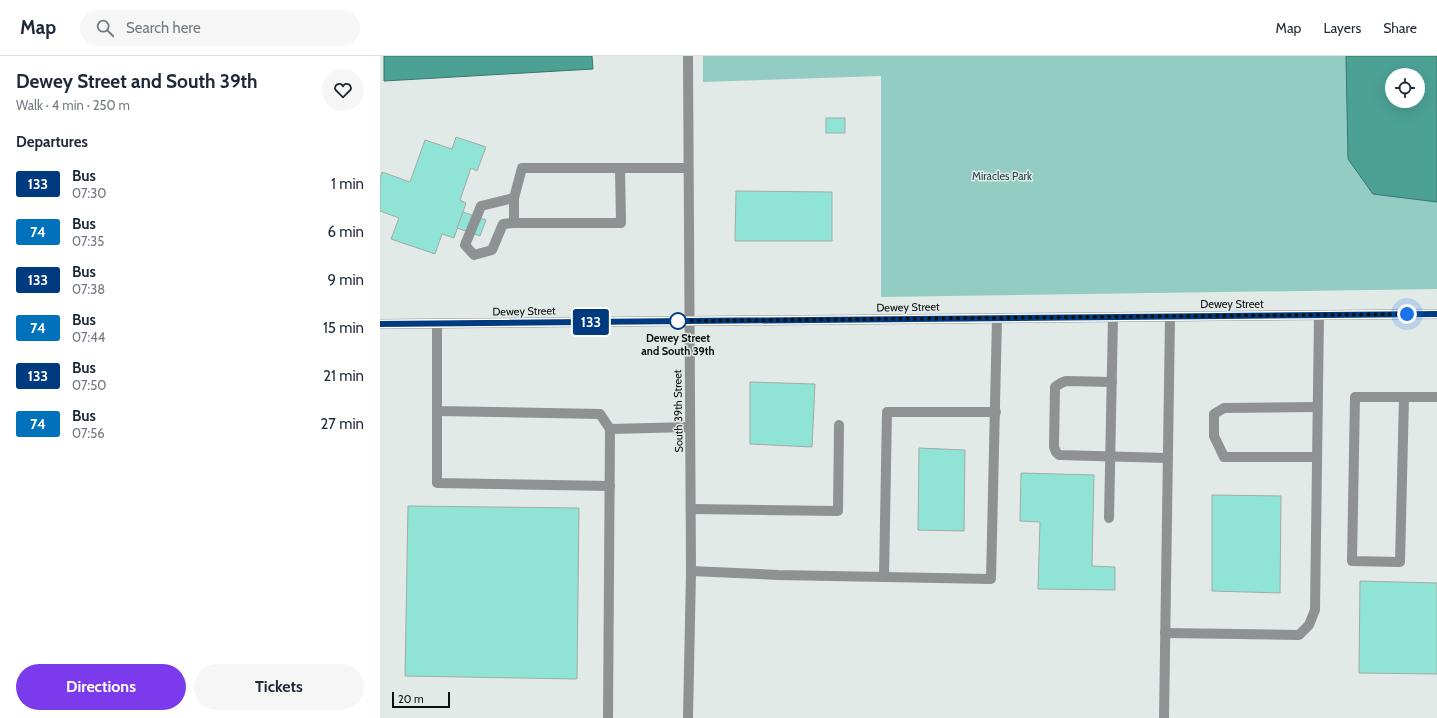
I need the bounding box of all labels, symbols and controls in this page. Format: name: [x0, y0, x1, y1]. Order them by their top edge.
search box: [80, 10, 360, 46]
text: Map: [20, 16, 56, 39]
icon: search: [94, 17, 116, 39]
text: Search here: [126, 19, 201, 37]
text: Map: [1276, 19, 1301, 37]
text: Layers: [1323, 19, 1361, 37]
text: Share: [1383, 19, 1417, 37]
map controls: [1385, 68, 1425, 108]
button: locate: [1385, 68, 1425, 108]
button: heart: [322, 69, 364, 111]
text: Dewey Street and South 39th: [16, 70, 258, 93]
text: Walk · 4 min · 250 m: [16, 97, 130, 113]
text: Departures: [16, 133, 88, 151]
text: Bus: [72, 167, 96, 185]
park label: Miracles Park: [972, 169, 1032, 183]
text: 133: [28, 175, 48, 193]
text: 1 min: [331, 175, 364, 193]
text: 07:30: [72, 185, 106, 201]
text: Bus: [72, 215, 96, 233]
text: 74: [30, 223, 46, 241]
text: 6 min: [327, 223, 364, 241]
text: 07:35: [72, 233, 104, 249]
text: Bus: [72, 263, 96, 281]
text: 133: [28, 271, 48, 289]
text: 9 min: [327, 271, 364, 289]
text: 07:38: [72, 281, 105, 297]
street label: Dewey Street: [1200, 297, 1264, 311]
street label: Dewey Street: [876, 299, 940, 315]
street label: Dewey Street: [492, 303, 556, 319]
your location: [1397, 304, 1417, 324]
line badge: 133: [568, 309, 614, 335]
text: Bus: [72, 311, 96, 329]
marker: Dewey Street and South 39th: [669, 312, 687, 330]
text: 133: [581, 313, 601, 331]
text: 74: [30, 319, 46, 337]
text: 15 min: [323, 319, 364, 337]
text: 07:44: [72, 329, 105, 345]
place label: Dewey Street and South 39th: [641, 331, 715, 358]
text: Bus: [72, 359, 96, 377]
text: 133: [28, 367, 48, 385]
text: 21 min: [323, 367, 364, 385]
street label: South 39th Street: [670, 369, 686, 453]
text: 07:50: [72, 377, 106, 393]
text: Bus: [72, 407, 96, 425]
text: 74: [30, 415, 46, 433]
text: 27 min: [321, 415, 364, 433]
text: 07:56: [72, 425, 105, 441]
button: Directions: [16, 664, 186, 710]
button: Tickets: [194, 664, 364, 710]
scale bar: [392, 690, 450, 709]
text: 20 m: [398, 692, 424, 706]

